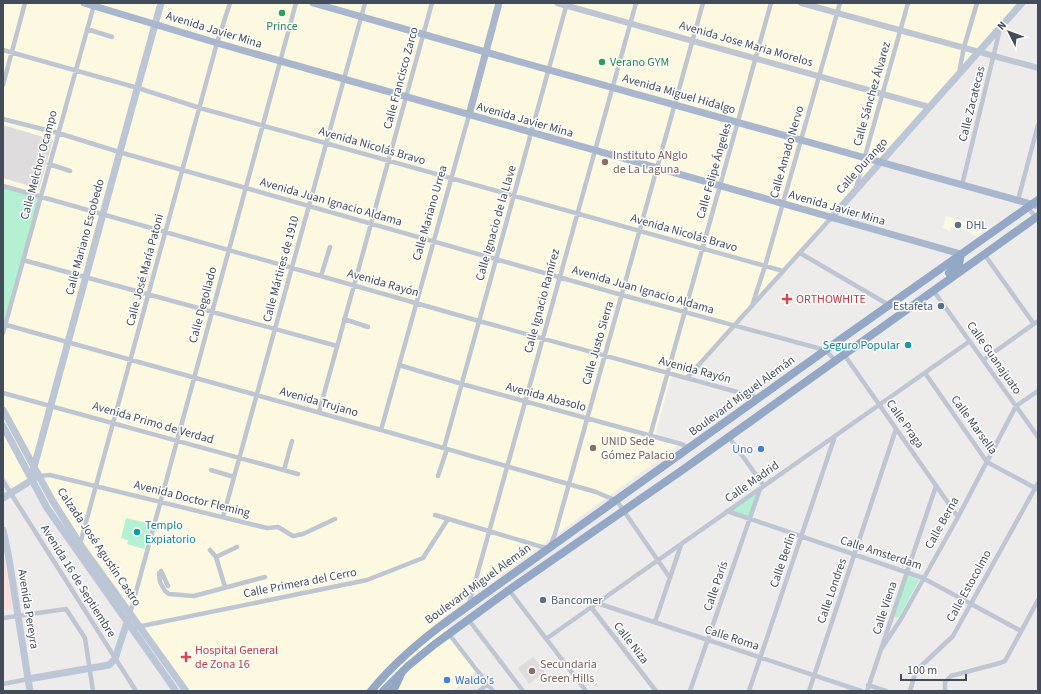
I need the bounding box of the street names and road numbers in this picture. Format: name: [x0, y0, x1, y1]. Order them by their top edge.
street label: Avenida Javier Mina: [164, 7, 264, 53]
street label: Avenida Jose Maria Morelos: [677, 17, 815, 71]
street label: Calle Francisco Zarco: [379, 25, 423, 131]
street label: Calle Sánchez Álvarez: [849, 40, 895, 148]
street label: Calle Zacatecas: [954, 64, 990, 144]
street label: Avenida Miguel Hidalgo: [620, 70, 738, 118]
street label: Avenida Javier Mina: [475, 98, 575, 142]
street label: Calle Amado Nervo: [766, 104, 808, 200]
street label: Calle Melchor Ocampo: [16, 108, 62, 222]
street label: Calle Felipe Ángeles: [692, 121, 736, 221]
street label: Avenida Nicolás Bravo: [317, 123, 427, 169]
street label: Calle Durango: [832, 134, 892, 198]
street label: Calle Mariano Urrea: [408, 163, 452, 263]
street label: Calle Ignacio de la Llave: [471, 163, 521, 283]
street label: Avenida Juan Ignacio Aldama: [258, 174, 404, 230]
street label: Calle Mariano Escobedo: [61, 177, 109, 297]
street label: Avenida Javier Mina: [787, 186, 887, 230]
street label: Avenida Nicolás Bravo: [629, 210, 739, 256]
street label: Calle José María Patoni: [122, 212, 168, 328]
street label: Calle Mártires de 1910: [259, 214, 303, 324]
street label: Calle Ignacio Ramírez: [520, 247, 564, 355]
street label: Avenida Juan Ignacio Aldama: [570, 262, 716, 318]
street label: Calle Degollado: [185, 265, 221, 345]
street label: Avenida Rayón: [345, 265, 421, 301]
street label: Calle Justo Sierra: [578, 299, 618, 387]
street label: Calle Guanajuato: [962, 318, 1026, 398]
street label: Avenida Rayón: [657, 352, 733, 388]
street label: Boulevard Miguel Alemán: [685, 352, 799, 440]
street label: Avenida Abasolo: [504, 378, 588, 416]
street label: Avenida Trujano: [278, 383, 360, 421]
street label: Calle Marsella: [947, 392, 1001, 458]
street label: Calle Praga: [882, 396, 928, 452]
street label: Avenida Primo de Verdad: [90, 398, 216, 448]
street label: Calle Madrid: [721, 457, 783, 507]
street label: Avenida Doctor Fleming: [132, 476, 252, 522]
street label: Calzada José Agustín Castro: [53, 484, 145, 610]
street label: Calle Berna: [921, 494, 963, 552]
street label: Avenida 16 de Septiembre: [36, 521, 120, 641]
street label: Calle Berlín: [766, 530, 800, 590]
street label: Calle Amsterdam: [838, 532, 924, 574]
street label: Boulevard Miguel Alemán: [421, 540, 535, 628]
street label: Calle Estocolmo: [942, 547, 996, 625]
street label: Calle Londres: [813, 556, 851, 626]
street label: Calle París: [700, 559, 732, 613]
street label: Calle Primera del Cerro: [242, 564, 358, 602]
street label: Avenida Pereyra: [13, 568, 43, 650]
street label: Calle Viena: [868, 579, 902, 637]
street label: Calle Niza: [609, 618, 653, 668]
street label: Calle Roma: [702, 621, 762, 655]

